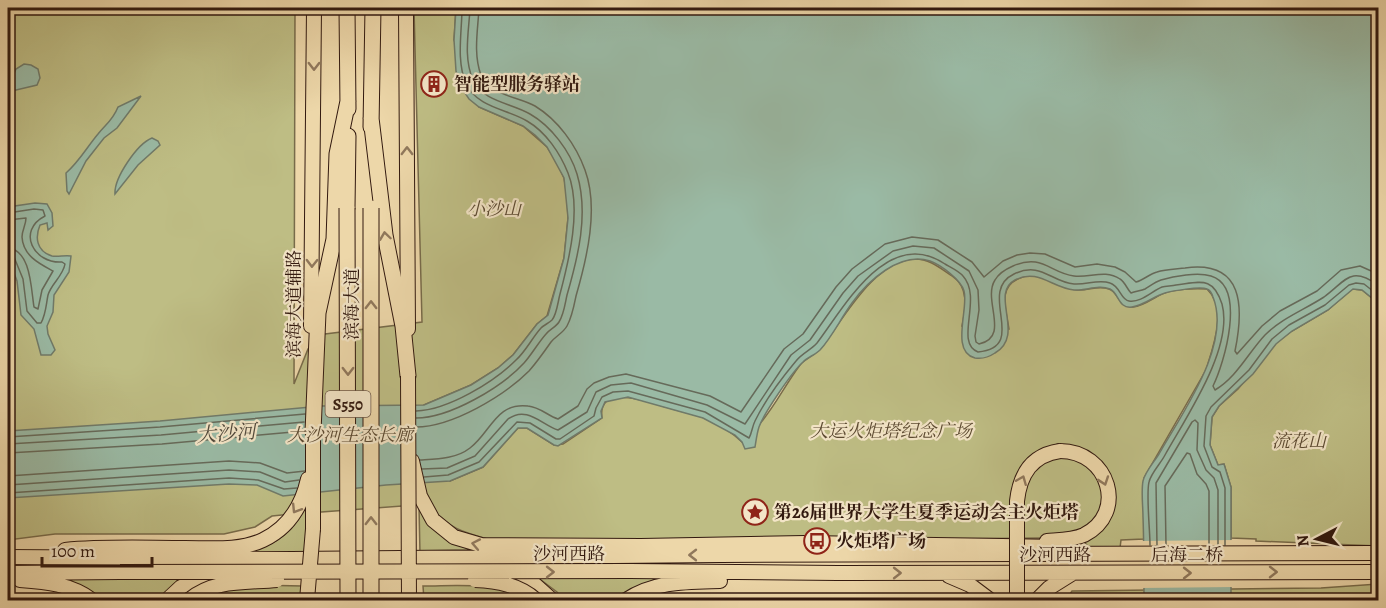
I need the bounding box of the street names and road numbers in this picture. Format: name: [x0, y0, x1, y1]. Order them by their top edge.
street label: 滨海大道辅路: [282, 250, 306, 358]
street label: 滨海大道: [340, 268, 364, 340]
road number: S550: [326, 391, 370, 417]
street label: 沙河西路: [533, 542, 605, 566]
street label: 沙河西路: [1019, 543, 1091, 567]
street label: 后海二桥: [1151, 543, 1223, 567]

